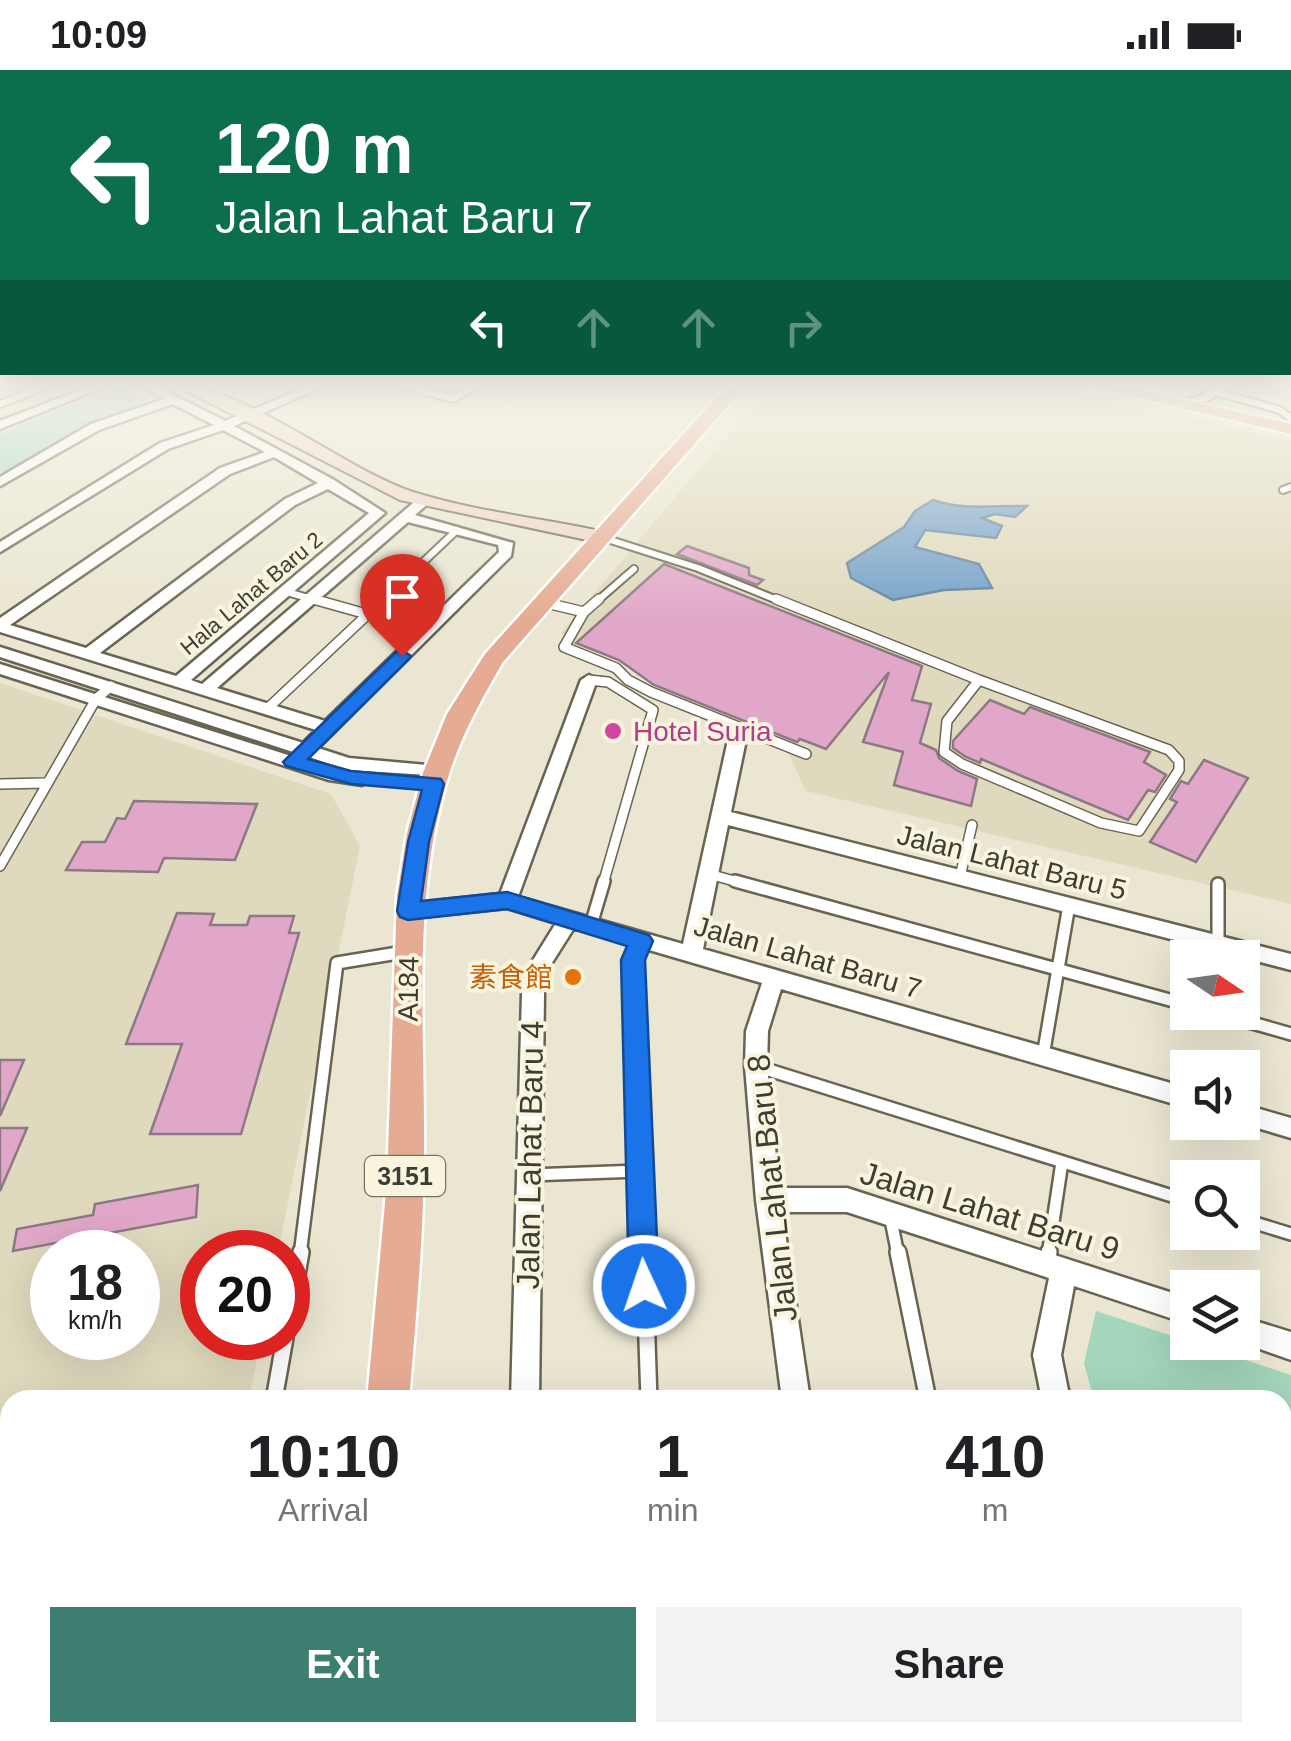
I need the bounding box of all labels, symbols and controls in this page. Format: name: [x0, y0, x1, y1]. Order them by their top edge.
text: 10:09: [50, 14, 147, 56]
icon: left: [50, 110, 180, 240]
text: 120 m: [215, 110, 413, 188]
text: Jalan Lahat Baru 7: [215, 192, 593, 243]
icon: left: [461, 300, 516, 355]
icon: ahead: [566, 300, 621, 355]
icon: ahead: [671, 300, 726, 355]
icon: right: [776, 300, 831, 355]
street label: Hala Lahat Baru 2: [175, 527, 327, 660]
pin: [360, 554, 445, 657]
icon: arrive: [375, 569, 430, 624]
place label: Hotel Suria: [633, 716, 772, 747]
marker: Hotel Suria: [602, 720, 624, 742]
street label: Jalan Lahat Baru 5: [894, 819, 1130, 906]
street label: Jalan Lahat Baru 7: [691, 910, 925, 1005]
north arrow: [1170, 940, 1260, 1030]
map controls: [1170, 940, 1260, 1360]
street label: A184: [392, 956, 425, 1022]
place label: 素食館: [469, 962, 553, 993]
marker: 素食館: [562, 966, 584, 988]
street label: Jalan Lahat Baru 4: [510, 1020, 550, 1290]
button: sound: [1170, 1050, 1260, 1140]
street label: Jalan Lahat Baru 8: [740, 1053, 804, 1323]
street label: Jalan Lahat Baru 9: [856, 1155, 1124, 1267]
road number: 3151: [365, 1156, 445, 1196]
button: search: [1170, 1160, 1260, 1250]
speed limit sign: 20: [180, 1230, 310, 1360]
position arrow: [592, 1234, 696, 1338]
text: 18: [67, 1255, 123, 1311]
button: layers: [1170, 1270, 1260, 1360]
text: km/h: [68, 1306, 122, 1334]
text: 10:10: [247, 1423, 400, 1490]
text: 1: [656, 1423, 689, 1490]
text: 410: [945, 1423, 1045, 1490]
text: Arrival: [278, 1492, 369, 1528]
text: min: [647, 1492, 698, 1528]
text: m: [982, 1492, 1009, 1528]
button: Exit: [50, 1607, 636, 1722]
button: Share: [656, 1607, 1242, 1722]

